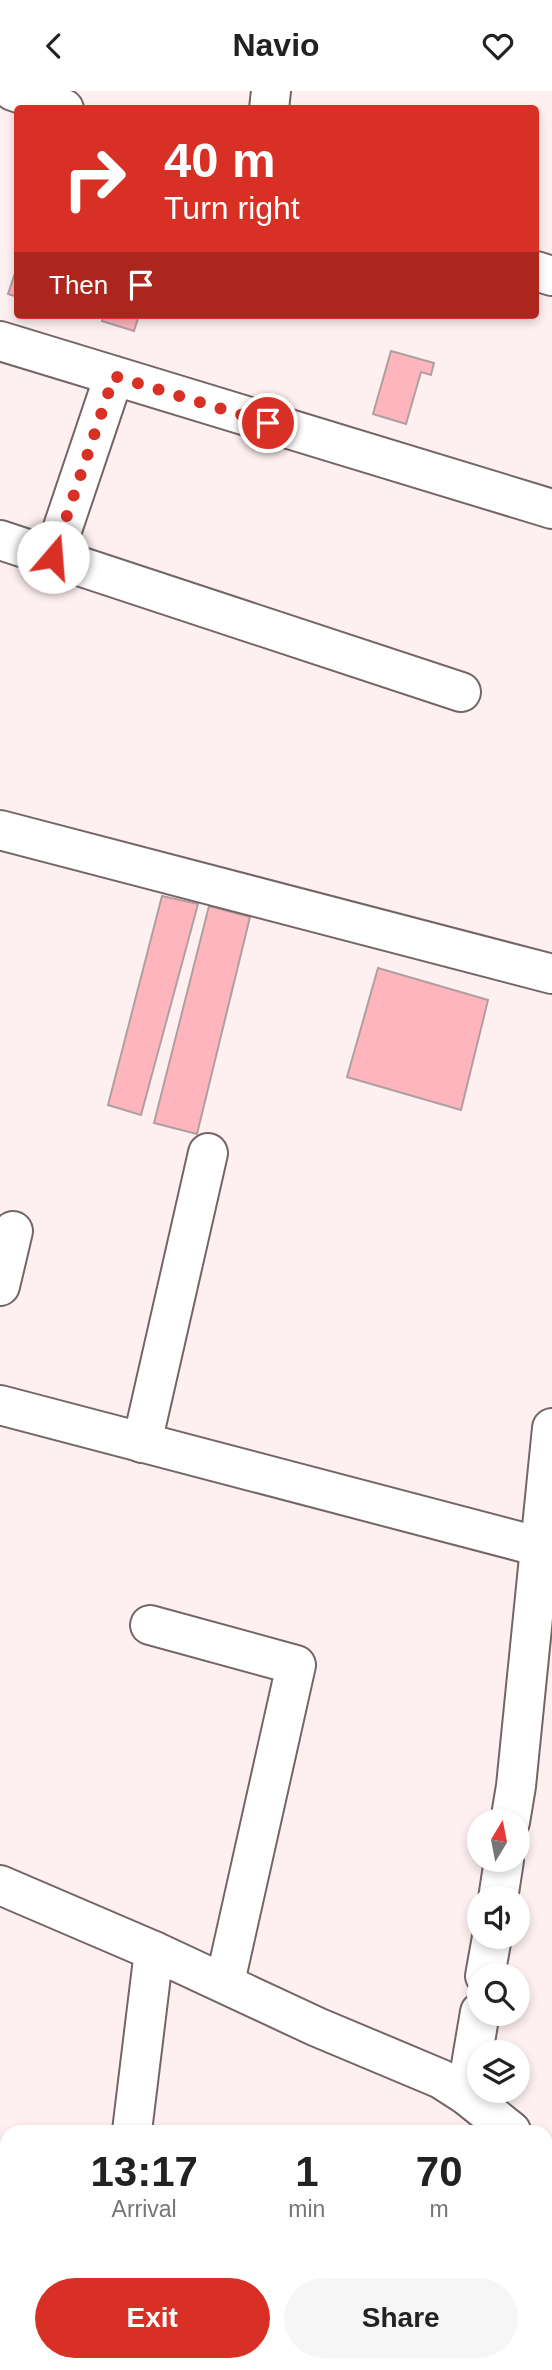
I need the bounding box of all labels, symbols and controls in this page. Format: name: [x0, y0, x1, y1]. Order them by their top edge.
icon: back: [35, 27, 73, 65]
text: Navio: [232, 27, 320, 63]
icon: heart: [479, 27, 517, 65]
icon: right: [49, 133, 140, 224]
text: 40 m: [164, 133, 276, 187]
text: Turn right: [164, 190, 300, 226]
icon: arrive: [122, 266, 160, 304]
text: Then: [49, 270, 108, 300]
pin: [238, 393, 298, 453]
icon: arrive: [249, 404, 287, 442]
position arrow: [16, 520, 90, 594]
north arrow: [467, 1809, 530, 1873]
map controls: [467, 1809, 530, 2103]
button: sound: [467, 1886, 530, 1949]
button: search: [467, 1963, 530, 2026]
button: layers: [467, 2040, 530, 2103]
text: 13:17: [90, 2148, 198, 2195]
text: 1: [295, 2148, 319, 2195]
text: 70: [416, 2148, 463, 2195]
text: Arrival: [112, 2196, 177, 2222]
text: min: [288, 2196, 325, 2222]
text: m: [430, 2196, 449, 2222]
button: Exit: [35, 2278, 270, 2358]
button: Share: [284, 2278, 518, 2358]

